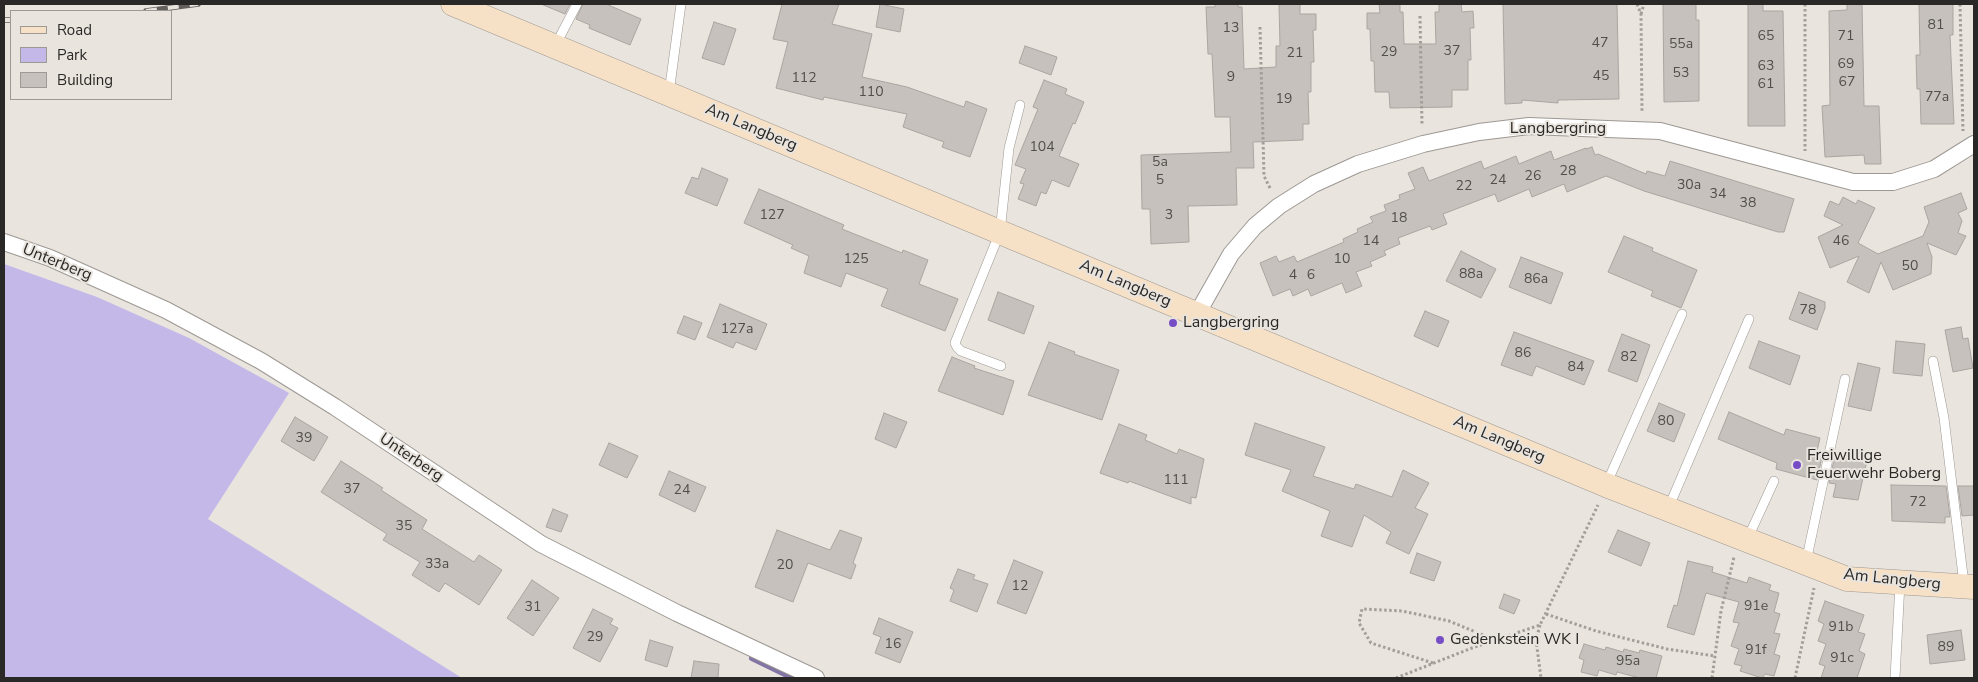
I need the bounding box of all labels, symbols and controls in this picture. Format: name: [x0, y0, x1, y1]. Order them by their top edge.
legend: [10, 10, 172, 100]
house number: 81: [1928, 18, 1944, 34]
text: Road: [57, 20, 92, 40]
house number: 13: [1223, 21, 1239, 37]
house number: 65: [1758, 29, 1774, 45]
house number: 71: [1838, 29, 1854, 45]
house number: 47: [1592, 36, 1608, 52]
house number: 55a: [1669, 37, 1693, 53]
house number: 37: [1444, 44, 1460, 60]
text: Park: [57, 45, 87, 65]
house number: 29: [1381, 45, 1397, 61]
house number: 21: [1287, 46, 1303, 62]
house number: 69: [1838, 57, 1854, 73]
house number: 63: [1758, 59, 1774, 75]
house number: 53: [1673, 66, 1689, 82]
house number: 45: [1593, 69, 1609, 85]
text: Building: [57, 70, 113, 90]
house number: 9: [1227, 70, 1235, 86]
house number: 112: [791, 71, 817, 87]
house number: 67: [1839, 75, 1855, 91]
house number: 61: [1758, 77, 1774, 93]
house number: 110: [858, 85, 884, 101]
house number: 77a: [1925, 90, 1949, 106]
house number: 19: [1276, 92, 1292, 108]
street label: Am Langberg: [702, 100, 800, 156]
street label: Langbergring: [1510, 119, 1606, 139]
house number: 104: [1029, 140, 1055, 156]
house number: 5a: [1152, 155, 1168, 171]
house number: 28: [1560, 164, 1576, 180]
house number: 26: [1525, 169, 1541, 185]
house number: 5: [1156, 173, 1164, 189]
house number: 24: [1490, 173, 1506, 189]
house number: 30a: [1677, 178, 1701, 194]
house number: 22: [1456, 179, 1472, 195]
house number: 34: [1710, 187, 1726, 203]
house number: 38: [1740, 196, 1756, 212]
house number: 127: [759, 208, 785, 224]
house number: 3: [1165, 208, 1173, 224]
house number: 18: [1391, 211, 1407, 227]
house number: 14: [1363, 234, 1379, 250]
house number: 46: [1833, 234, 1849, 250]
street label: Unterberg: [19, 240, 95, 286]
house number: 125: [843, 252, 869, 268]
house number: 10: [1334, 252, 1350, 268]
street label: Am Langberg: [1076, 256, 1174, 312]
house number: 50: [1902, 259, 1918, 275]
house number: 88a: [1459, 267, 1483, 283]
house number: 4: [1289, 268, 1297, 284]
house number: 6: [1307, 268, 1315, 284]
house number: 86a: [1524, 272, 1548, 288]
house number: 78: [1800, 303, 1816, 319]
place label: Langbergring: [1183, 313, 1279, 333]
marker: Langbergring: [1167, 317, 1179, 329]
house number: 127a: [721, 322, 753, 338]
house number: 86: [1515, 346, 1531, 362]
house number: 82: [1621, 350, 1637, 366]
house number: 84: [1568, 360, 1584, 376]
street label: Am Langberg: [1450, 412, 1548, 468]
house number: 80: [1658, 414, 1674, 430]
street label: Unterberg: [375, 430, 447, 486]
house number: 39: [296, 431, 312, 447]
place label: Freiwillige Feuerwehr Boberg: [1807, 446, 1941, 484]
marker: Freiwillige Feuerwehr Boberg: [1791, 459, 1803, 471]
house number: 111: [1163, 473, 1189, 489]
house number: 37: [344, 482, 360, 498]
house number: 24: [674, 483, 690, 499]
house number: 72: [1910, 495, 1926, 511]
house number: 35: [396, 519, 412, 535]
house number: 33a: [425, 557, 449, 573]
house number: 20: [777, 558, 793, 574]
street label: Am Langberg: [1842, 565, 1942, 595]
house number: 12: [1012, 579, 1028, 595]
house number: 91e: [1744, 599, 1768, 615]
house number: 31: [525, 600, 541, 616]
house number: 91b: [1829, 620, 1853, 636]
house number: 29: [587, 630, 603, 646]
place label: Gedenkstein WK I: [1450, 630, 1579, 650]
marker: Gedenkstein WK I: [1434, 634, 1446, 646]
house number: 16: [885, 637, 901, 653]
house number: 89: [1938, 640, 1954, 656]
house number: 91f: [1745, 643, 1767, 659]
house number: 91c: [1830, 651, 1854, 667]
house number: 95a: [1616, 654, 1640, 670]

